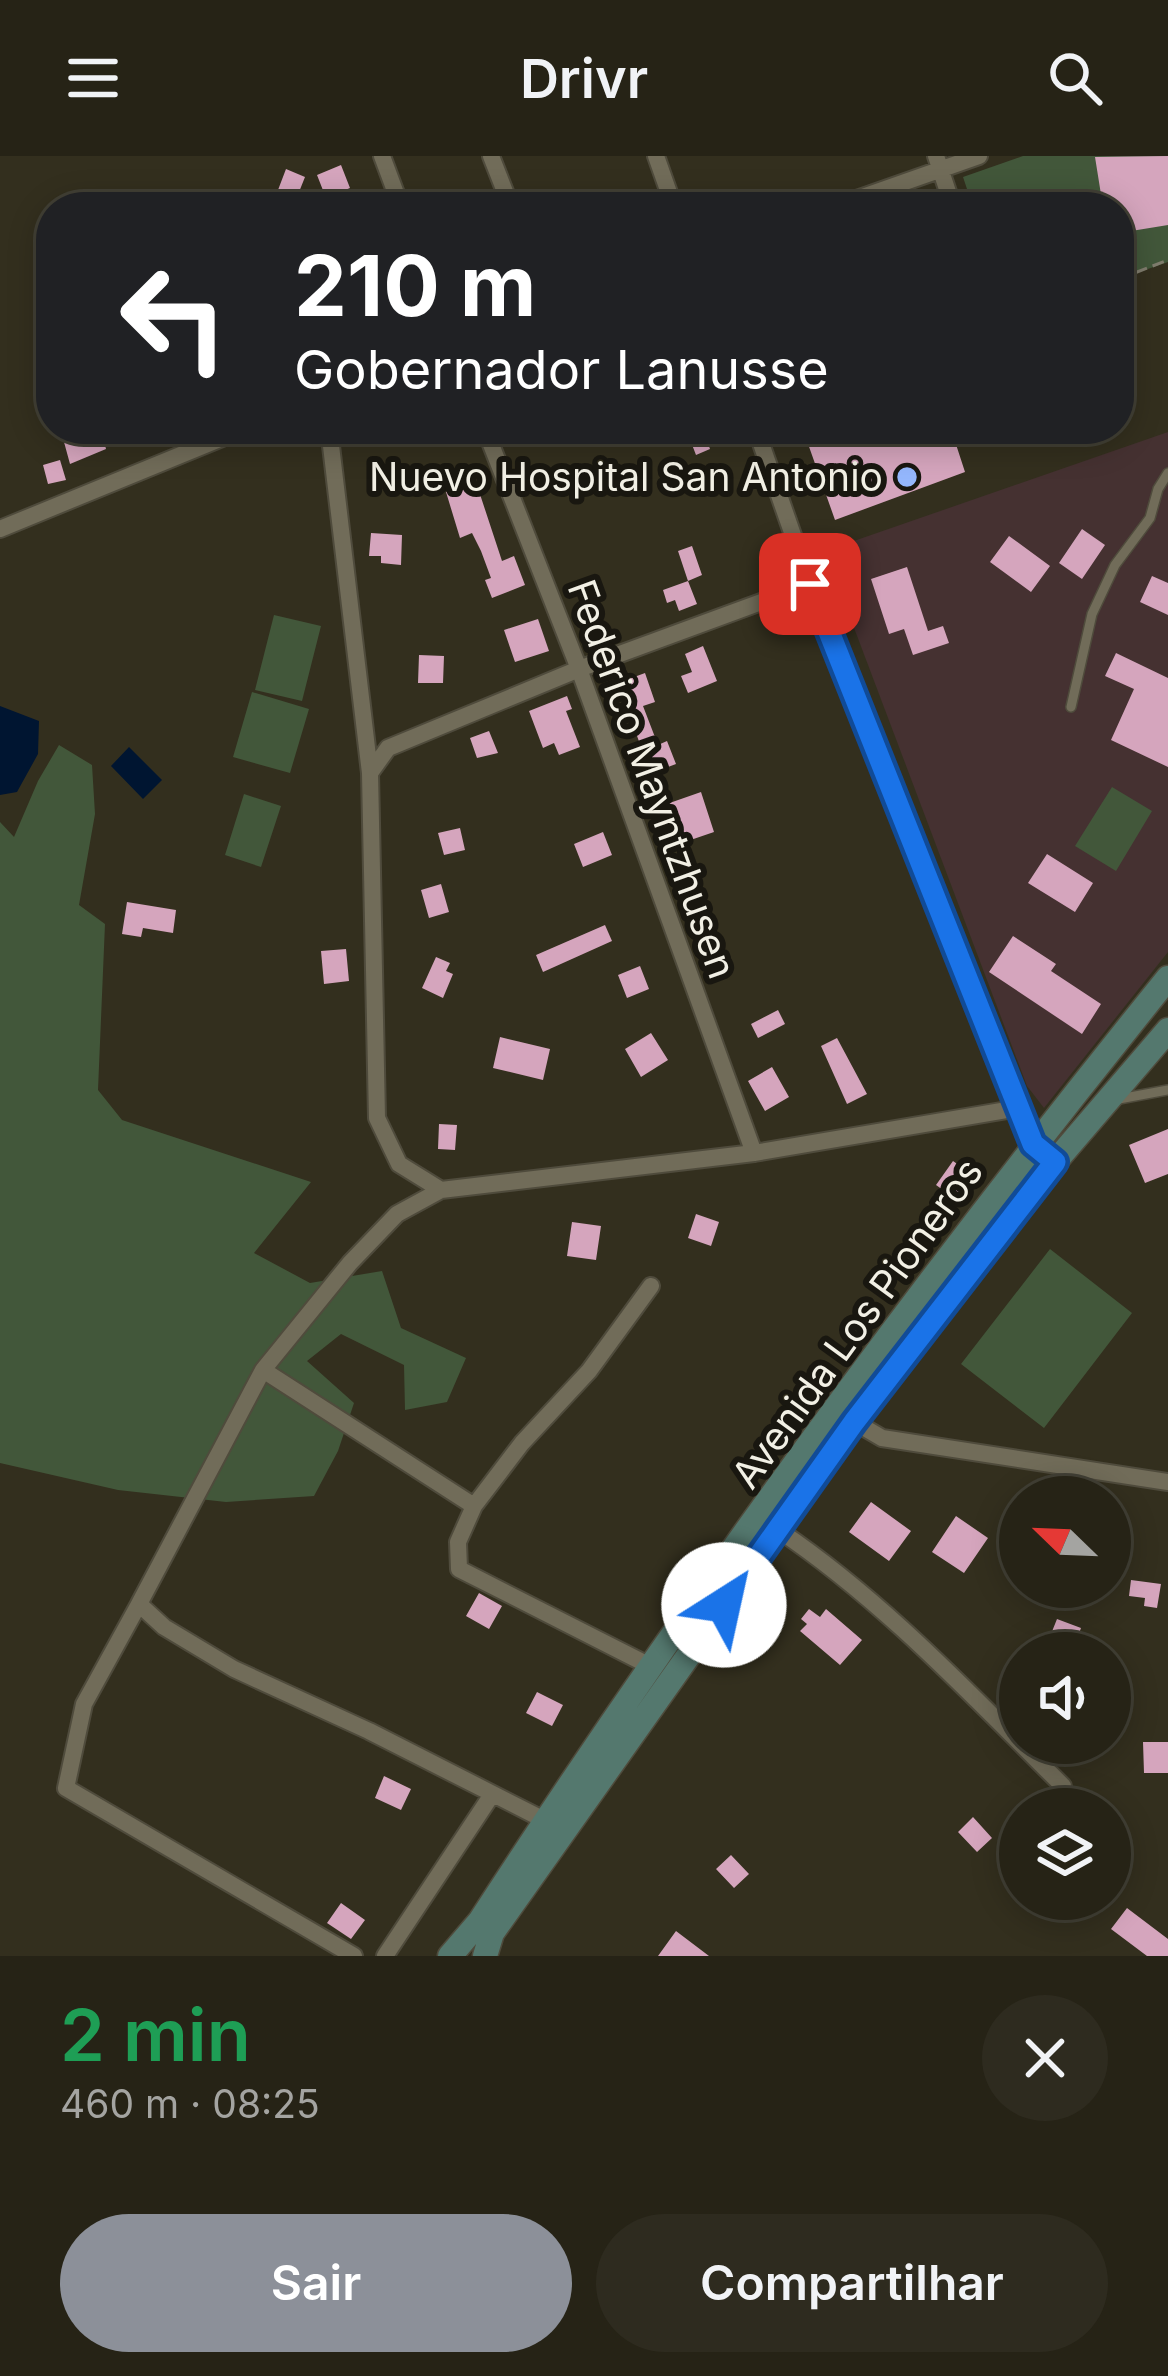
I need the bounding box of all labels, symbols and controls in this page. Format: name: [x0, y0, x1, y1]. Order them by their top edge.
icon: menu: [60, 45, 126, 111]
icon: search: [1042, 45, 1108, 111]
text: Drivr: [520, 46, 648, 111]
text: 210 m: [294, 235, 536, 336]
icon: left: [96, 240, 252, 396]
text: Gobernador Lanusse: [294, 337, 829, 402]
place label: Nuevo Hospital San Antonio: [369, 453, 883, 500]
marker: Nuevo Hospital San Antonio: [894, 464, 920, 490]
pin: [759, 533, 861, 635]
icon: arrive: [777, 551, 843, 617]
street label: Federico Mayntzhusen: [558, 573, 746, 984]
street label: Avenida Los Pioneros: [721, 1149, 992, 1497]
north arrow: [999, 1476, 1131, 1608]
map controls: [999, 1476, 1131, 1920]
position arrow: [661, 1542, 787, 1668]
button: sound: [999, 1632, 1131, 1764]
button: layers: [999, 1788, 1131, 1920]
text: 2 min: [60, 1991, 251, 2078]
button: close: [982, 1995, 1108, 2121]
text: 460 m · 08:25: [60, 2080, 320, 2127]
button: Sair: [60, 2214, 572, 2352]
button: Compartilhar: [596, 2214, 1108, 2352]

